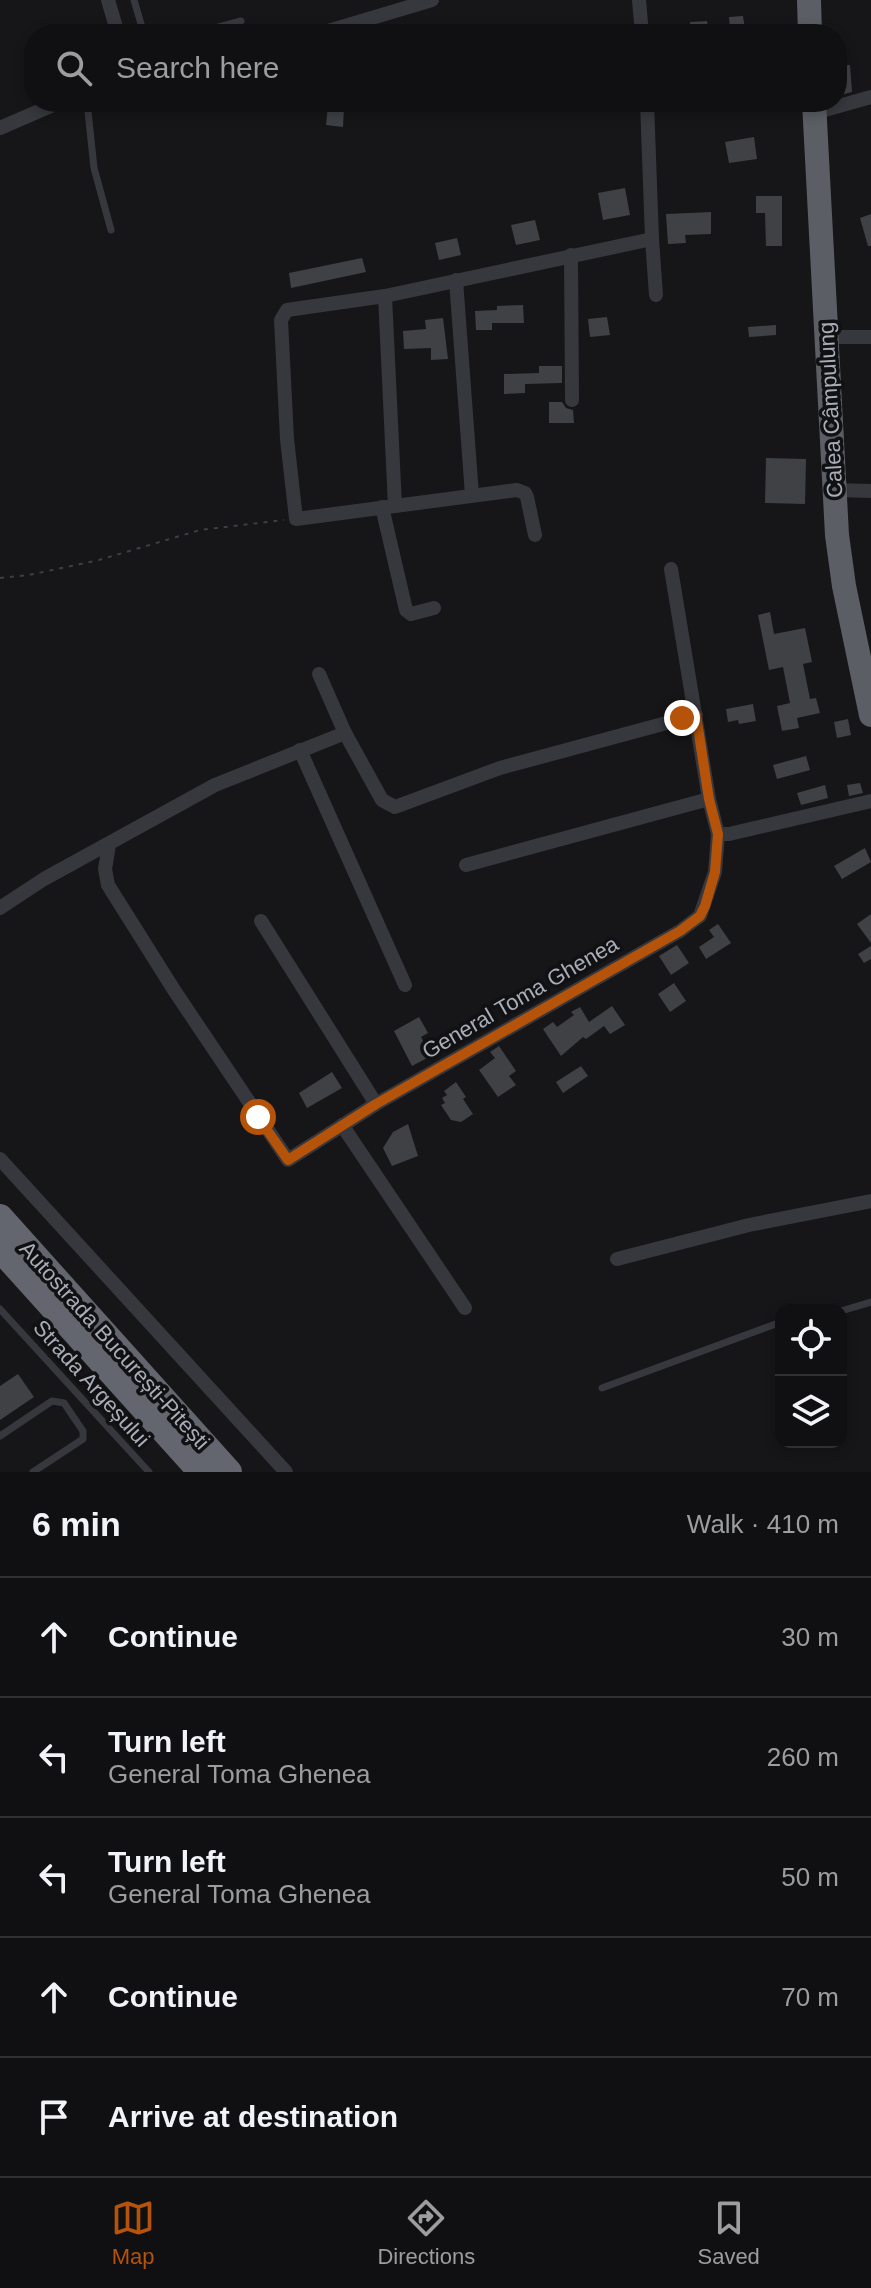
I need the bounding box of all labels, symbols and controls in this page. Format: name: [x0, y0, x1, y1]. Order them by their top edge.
search box: [24, 24, 847, 112]
icon: search: [52, 46, 96, 90]
text: Search here: [116, 51, 279, 84]
street label: Calea Câmpulung: [813, 321, 848, 499]
route end: [664, 700, 700, 736]
street label: General Toma Ghenea: [418, 931, 623, 1064]
route start: [240, 1099, 276, 1135]
street label: Autostrada București-Pitești: [15, 1236, 215, 1455]
map controls: [775, 1304, 847, 1448]
button: locate: [775, 1304, 847, 1376]
street label: Strada Argeșului: [28, 1315, 155, 1452]
button: layers: [775, 1376, 847, 1448]
text: 6 min: [32, 1505, 121, 1543]
text: Walk · 410 m: [687, 1509, 839, 1539]
icon: ahead: [32, 1615, 76, 1659]
text: Continue: [108, 1620, 238, 1653]
text: 30 m: [781, 1622, 839, 1652]
text: Turn left: [108, 1725, 226, 1758]
icon: left: [32, 1735, 76, 1779]
text: 260 m: [767, 1742, 839, 1772]
text: General Toma Ghenea: [108, 1759, 371, 1789]
text: Turn left: [108, 1845, 226, 1878]
icon: left: [32, 1855, 76, 1899]
text: 50 m: [781, 1862, 839, 1892]
text: General Toma Ghenea: [108, 1879, 371, 1909]
icon: ahead: [32, 1975, 76, 2019]
text: Continue: [108, 1980, 238, 2013]
text: 70 m: [781, 1982, 839, 2012]
icon: arrive: [32, 2095, 76, 2139]
text: Arrive at destination: [108, 2100, 398, 2133]
tab: Map: [111, 2196, 155, 2270]
tab: Directions: [377, 2196, 475, 2270]
tab: Saved: [697, 2196, 760, 2270]

